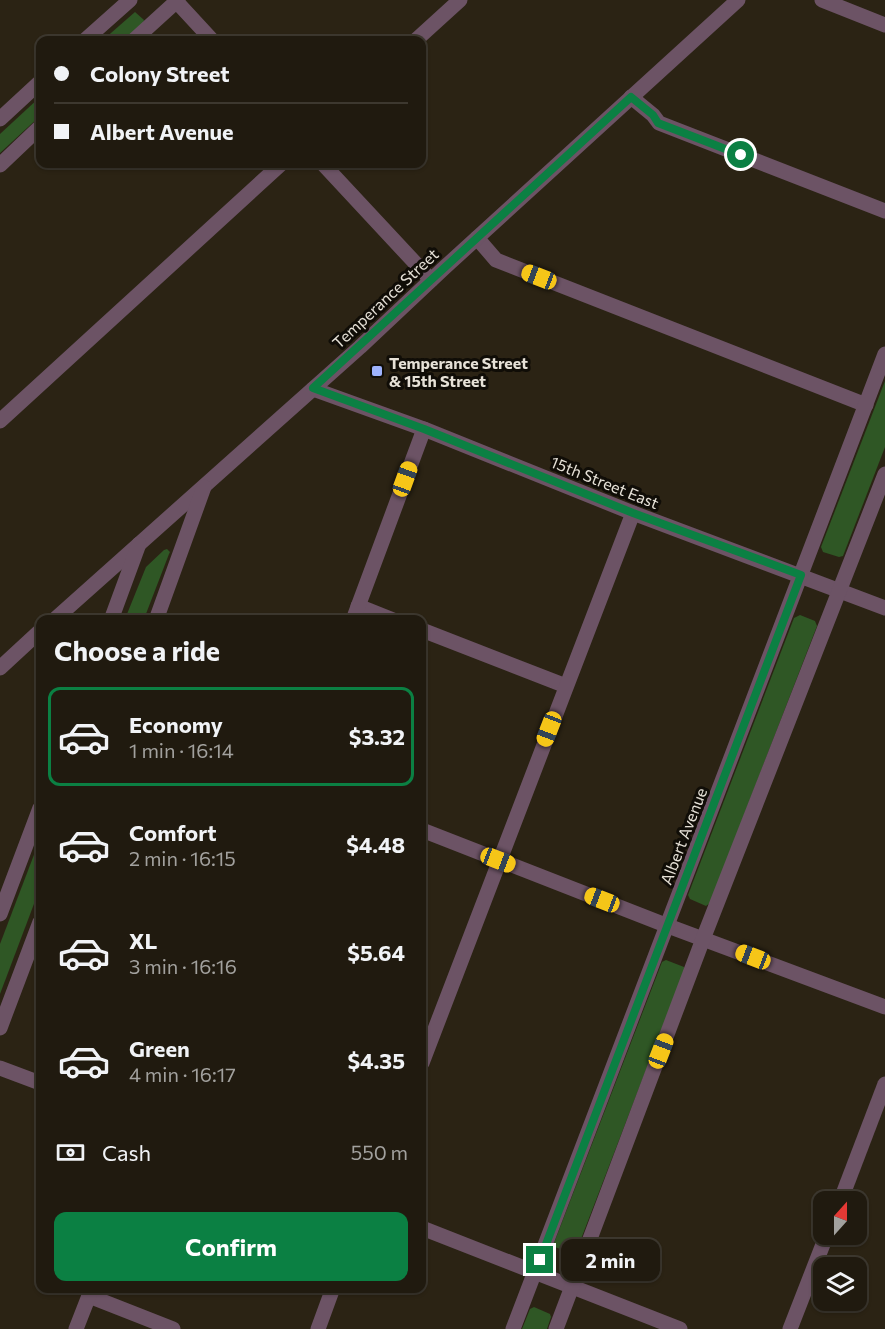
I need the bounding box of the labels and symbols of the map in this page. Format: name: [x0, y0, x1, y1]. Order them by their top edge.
route start: [727, 141, 754, 168]
street label: Temperance Street: [328, 244, 442, 352]
car: [519, 262, 559, 292]
place label: Temperance Street & 15th Street: [389, 353, 528, 390]
marker: Temperance Street & 15th Street: [370, 364, 384, 378]
street label: 15th Street East: [548, 452, 662, 512]
car: [390, 459, 420, 499]
car: [534, 709, 564, 749]
street label: Albert Avenue: [656, 785, 710, 887]
car: [478, 845, 518, 875]
car: [582, 885, 622, 915]
car: [733, 942, 773, 972]
car: [646, 1031, 676, 1071]
north arrow: [813, 1191, 867, 1245]
callout: 2 min: [561, 1239, 660, 1281]
route end: [526, 1246, 553, 1273]

